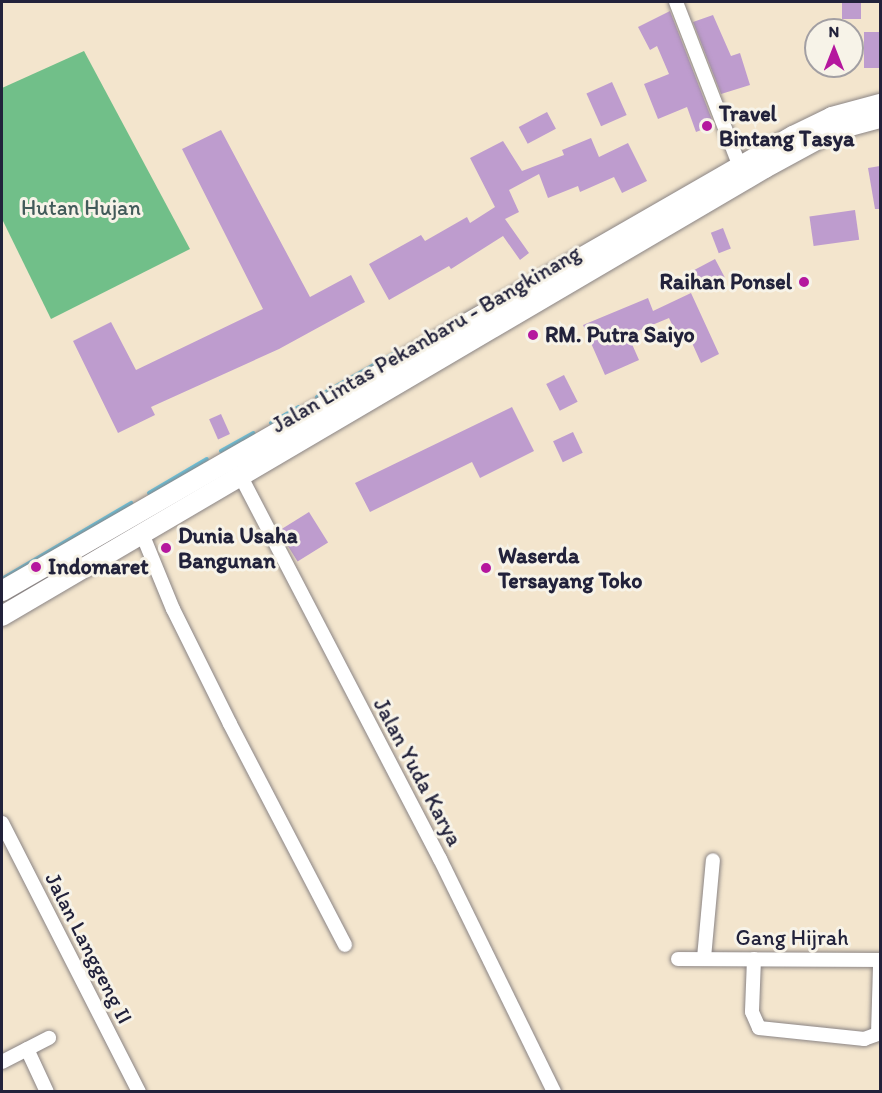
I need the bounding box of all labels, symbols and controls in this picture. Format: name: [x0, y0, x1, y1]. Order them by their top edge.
north arrow: [804, 18, 864, 78]
text: N: [829, 22, 839, 41]
place label: Travel Bintang Tasya: [719, 100, 852, 152]
marker: Travel Bintang Tasya: [700, 119, 714, 133]
park label: Hutan Hujan: [22, 195, 140, 221]
street label: Jalan Lintas Pekanbaru - Bangkinang: [268, 240, 584, 438]
place label: Raihan Ponsel: [660, 269, 792, 295]
marker: Raihan Ponsel: [797, 275, 811, 289]
place label: RM. Putra Saiyo: [545, 322, 694, 348]
marker: RM. Putra Saiyo: [526, 328, 540, 342]
place label: Dunia Usaha Bangunan: [178, 522, 297, 574]
marker: Dunia Usaha Bangunan: [159, 541, 173, 555]
place label: Waserda Tersayang Toko: [498, 542, 642, 594]
place label: Indomaret: [48, 554, 149, 580]
marker: Indomaret: [29, 560, 43, 574]
marker: Waserda Tersayang Toko: [479, 561, 493, 575]
street label: Jalan Yuda Karya: [368, 694, 468, 850]
street label: Jalan Langgeng II: [40, 868, 138, 1028]
street label: Gang Hijrah: [736, 925, 848, 951]

